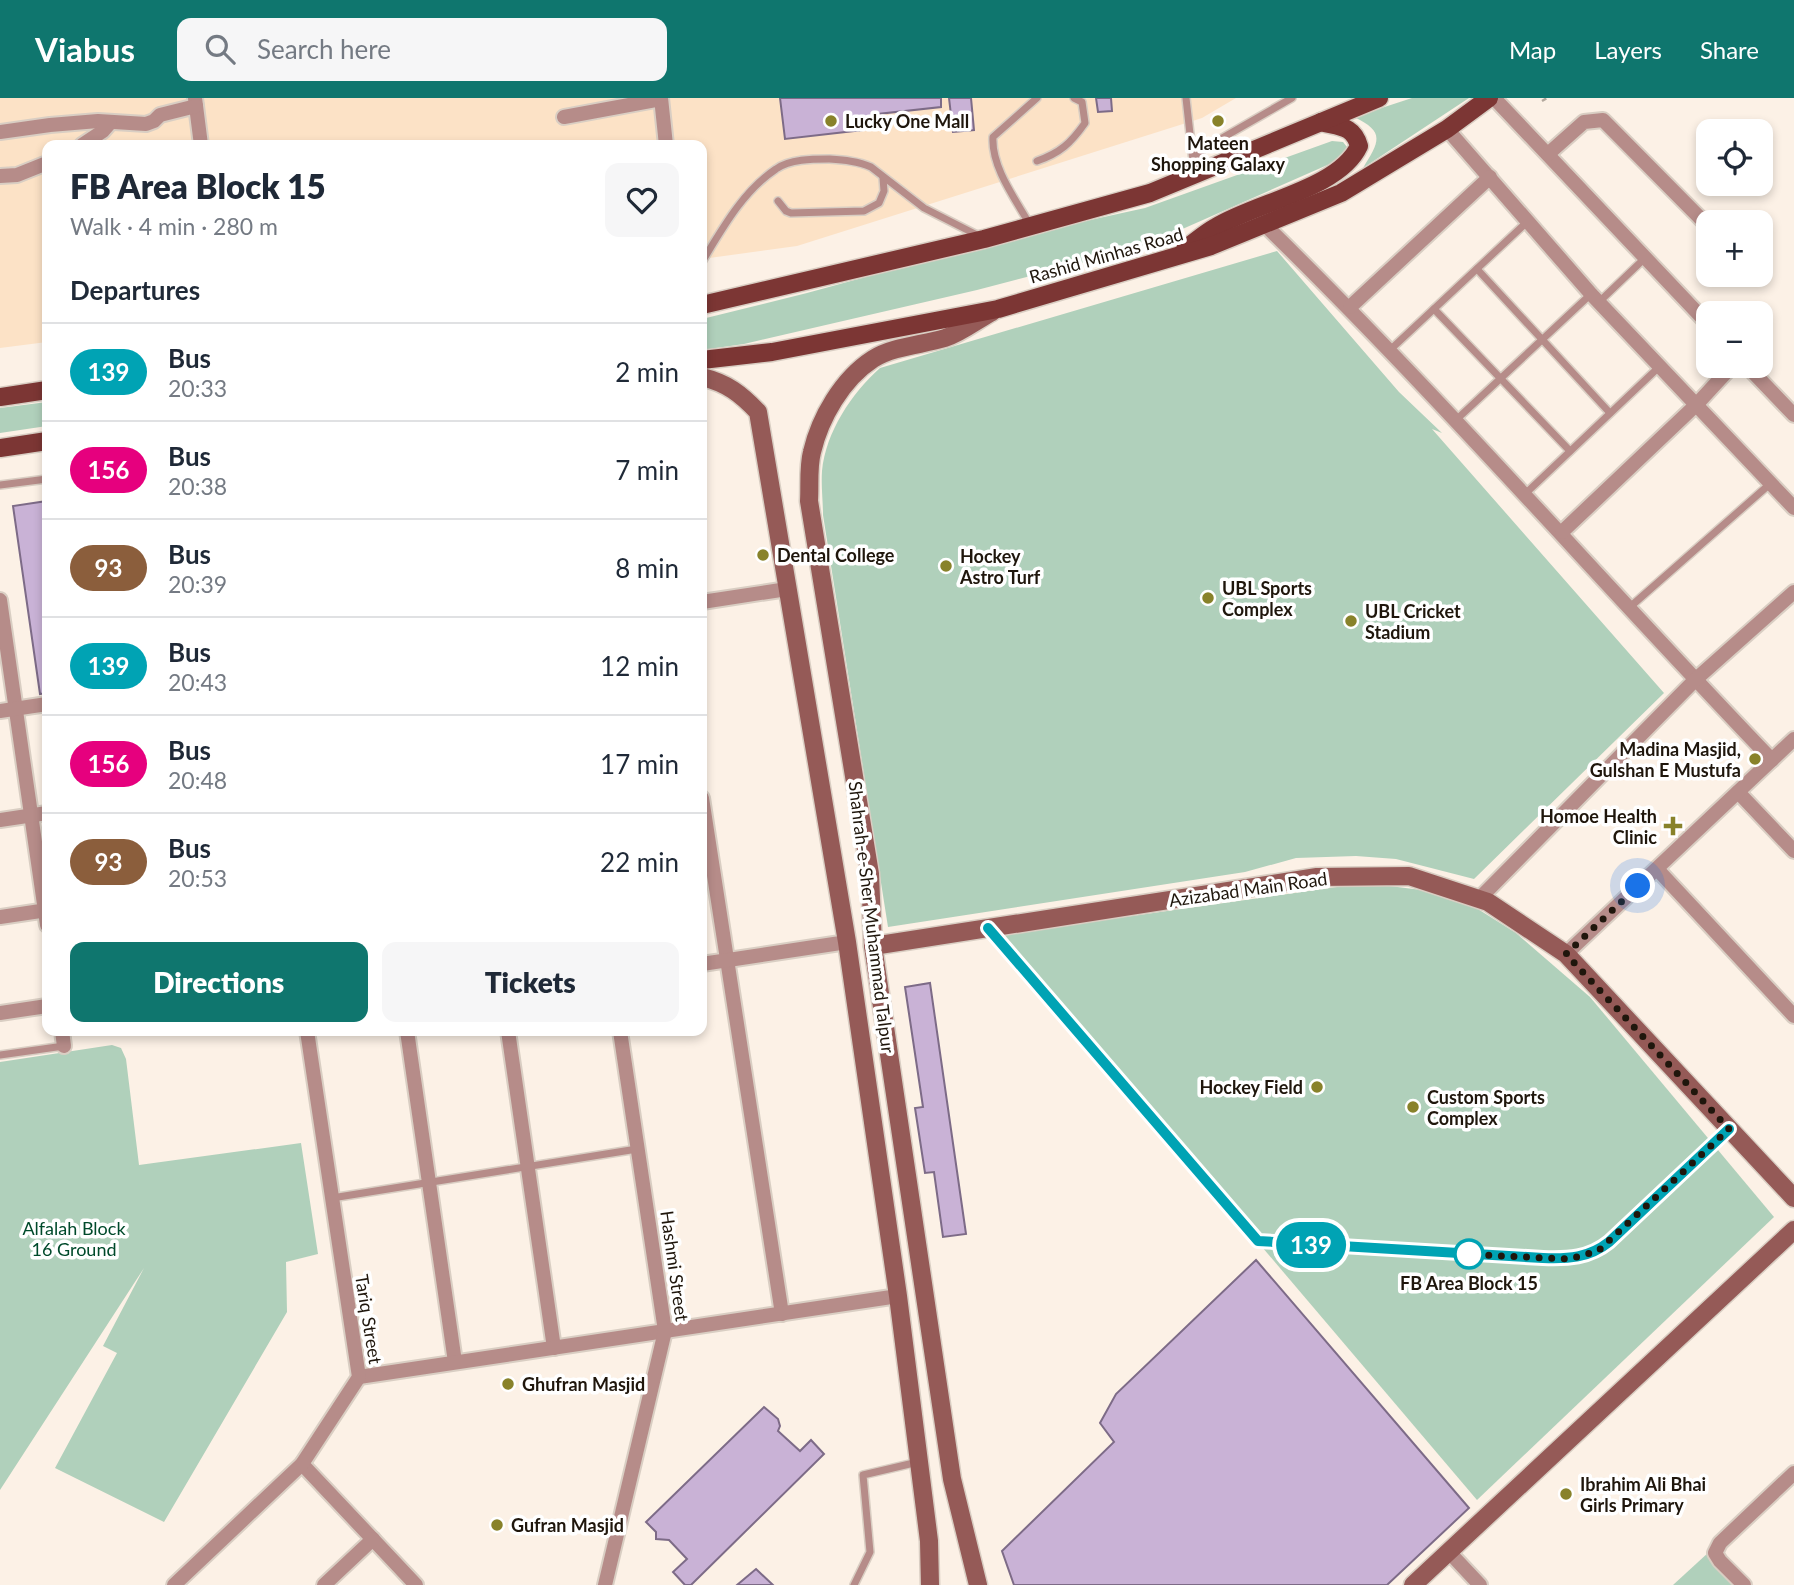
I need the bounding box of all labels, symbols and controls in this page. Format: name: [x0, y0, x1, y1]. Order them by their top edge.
search box: [177, 18, 667, 81]
text: Viabus: [35, 29, 135, 69]
icon: search: [201, 30, 239, 68]
text: Search here: [257, 33, 391, 65]
text: Map: [1509, 35, 1556, 64]
text: Layers: [1594, 35, 1662, 64]
text: Share: [1700, 35, 1759, 64]
place label: Lucky One Mall: [845, 110, 969, 132]
marker: Lucky One Mall: [823, 113, 839, 129]
marker: Mateen Shopping Galaxy: [1210, 113, 1226, 129]
map controls: [1696, 119, 1773, 378]
button: locate: [1696, 119, 1773, 196]
place label: Mateen Shopping Galaxy: [1151, 132, 1285, 175]
button: heart: [605, 163, 679, 237]
text: FB Area Block 15: [70, 166, 326, 206]
button: +: [1696, 210, 1773, 287]
text: Walk · 4 min · 280 m: [70, 212, 278, 240]
street label: Rashid Minhas Road: [1026, 222, 1186, 288]
text: Departures: [70, 274, 200, 306]
button: −: [1696, 301, 1773, 378]
text: Bus: [168, 342, 211, 374]
text: 2 min: [615, 356, 679, 388]
text: 139: [88, 357, 129, 386]
text: 20:33: [168, 374, 227, 402]
text: Bus: [168, 440, 211, 472]
text: 7 min: [615, 454, 679, 486]
text: 156: [88, 455, 129, 484]
text: 20:38: [168, 472, 227, 500]
text: Bus: [168, 538, 211, 570]
place label: Dental College: [777, 544, 895, 566]
place label: Hockey Astro Turf: [959, 545, 1041, 588]
marker: Dental College: [755, 547, 771, 563]
text: 8 min: [615, 552, 679, 584]
text: 93: [95, 553, 122, 582]
marker: Hockey Astro Turf: [938, 558, 954, 574]
text: 20:39: [168, 570, 227, 598]
place label: UBL Sports Complex: [1222, 577, 1312, 620]
marker: UBL Sports Complex: [1200, 590, 1216, 606]
place label: UBL Cricket Stadium: [1365, 600, 1461, 643]
marker: UBL Cricket Stadium: [1343, 613, 1359, 629]
text: Bus: [168, 636, 211, 668]
text: 12 min: [600, 650, 679, 682]
text: 139: [88, 651, 129, 680]
text: 20:43: [168, 668, 227, 696]
text: Bus: [168, 734, 211, 766]
place label: Madina Masjid, Gulshan E Mustufa: [1590, 738, 1741, 781]
text: 17 min: [600, 748, 679, 780]
text: 156: [88, 749, 129, 778]
marker: Madina Masjid, Gulshan E Mustufa: [1747, 751, 1763, 767]
text: 20:48: [168, 766, 227, 794]
street label: Shahrah-e-Sher Muhammad Talpur: [844, 780, 900, 1055]
place label: Homoe Health Clinic: [1540, 805, 1657, 848]
marker: Homoe Health Clinic: [1663, 816, 1683, 836]
text: Bus: [168, 832, 211, 864]
text: 22 min: [600, 846, 679, 878]
text: 93: [95, 847, 122, 876]
text: 20:53: [168, 864, 227, 892]
street label: Azizabad Main Road: [1167, 867, 1329, 911]
your location: [1620, 868, 1655, 903]
button: Directions: [70, 942, 368, 1022]
button: Tickets: [382, 942, 679, 1022]
place label: Hockey Field: [1199, 1076, 1303, 1098]
marker: Hockey Field: [1309, 1079, 1325, 1095]
place label: Custom Sports Complex: [1427, 1086, 1545, 1129]
marker: Custom Sports Complex: [1405, 1099, 1421, 1115]
street label: Hashmi Street: [656, 1209, 694, 1323]
park label: Alfalah Block 16 Ground: [22, 1217, 126, 1260]
line badge: 139: [1271, 1222, 1351, 1268]
text: 139: [1290, 1230, 1332, 1259]
marker: FB Area Block 15: [1454, 1239, 1484, 1269]
place label: FB Area Block 15: [1400, 1272, 1538, 1294]
street label: Tariq Street: [351, 1273, 387, 1366]
place label: Ghufran Masjid: [522, 1373, 645, 1395]
marker: Ghufran Masjid: [500, 1376, 516, 1392]
place label: Ibrahim Ali Bhai Girls Primary: [1580, 1473, 1706, 1516]
marker: Ibrahim Ali Bhai Girls Primary: [1558, 1486, 1574, 1502]
place label: Gufran Masjid: [511, 1514, 624, 1536]
marker: Gufran Masjid: [489, 1517, 505, 1533]

